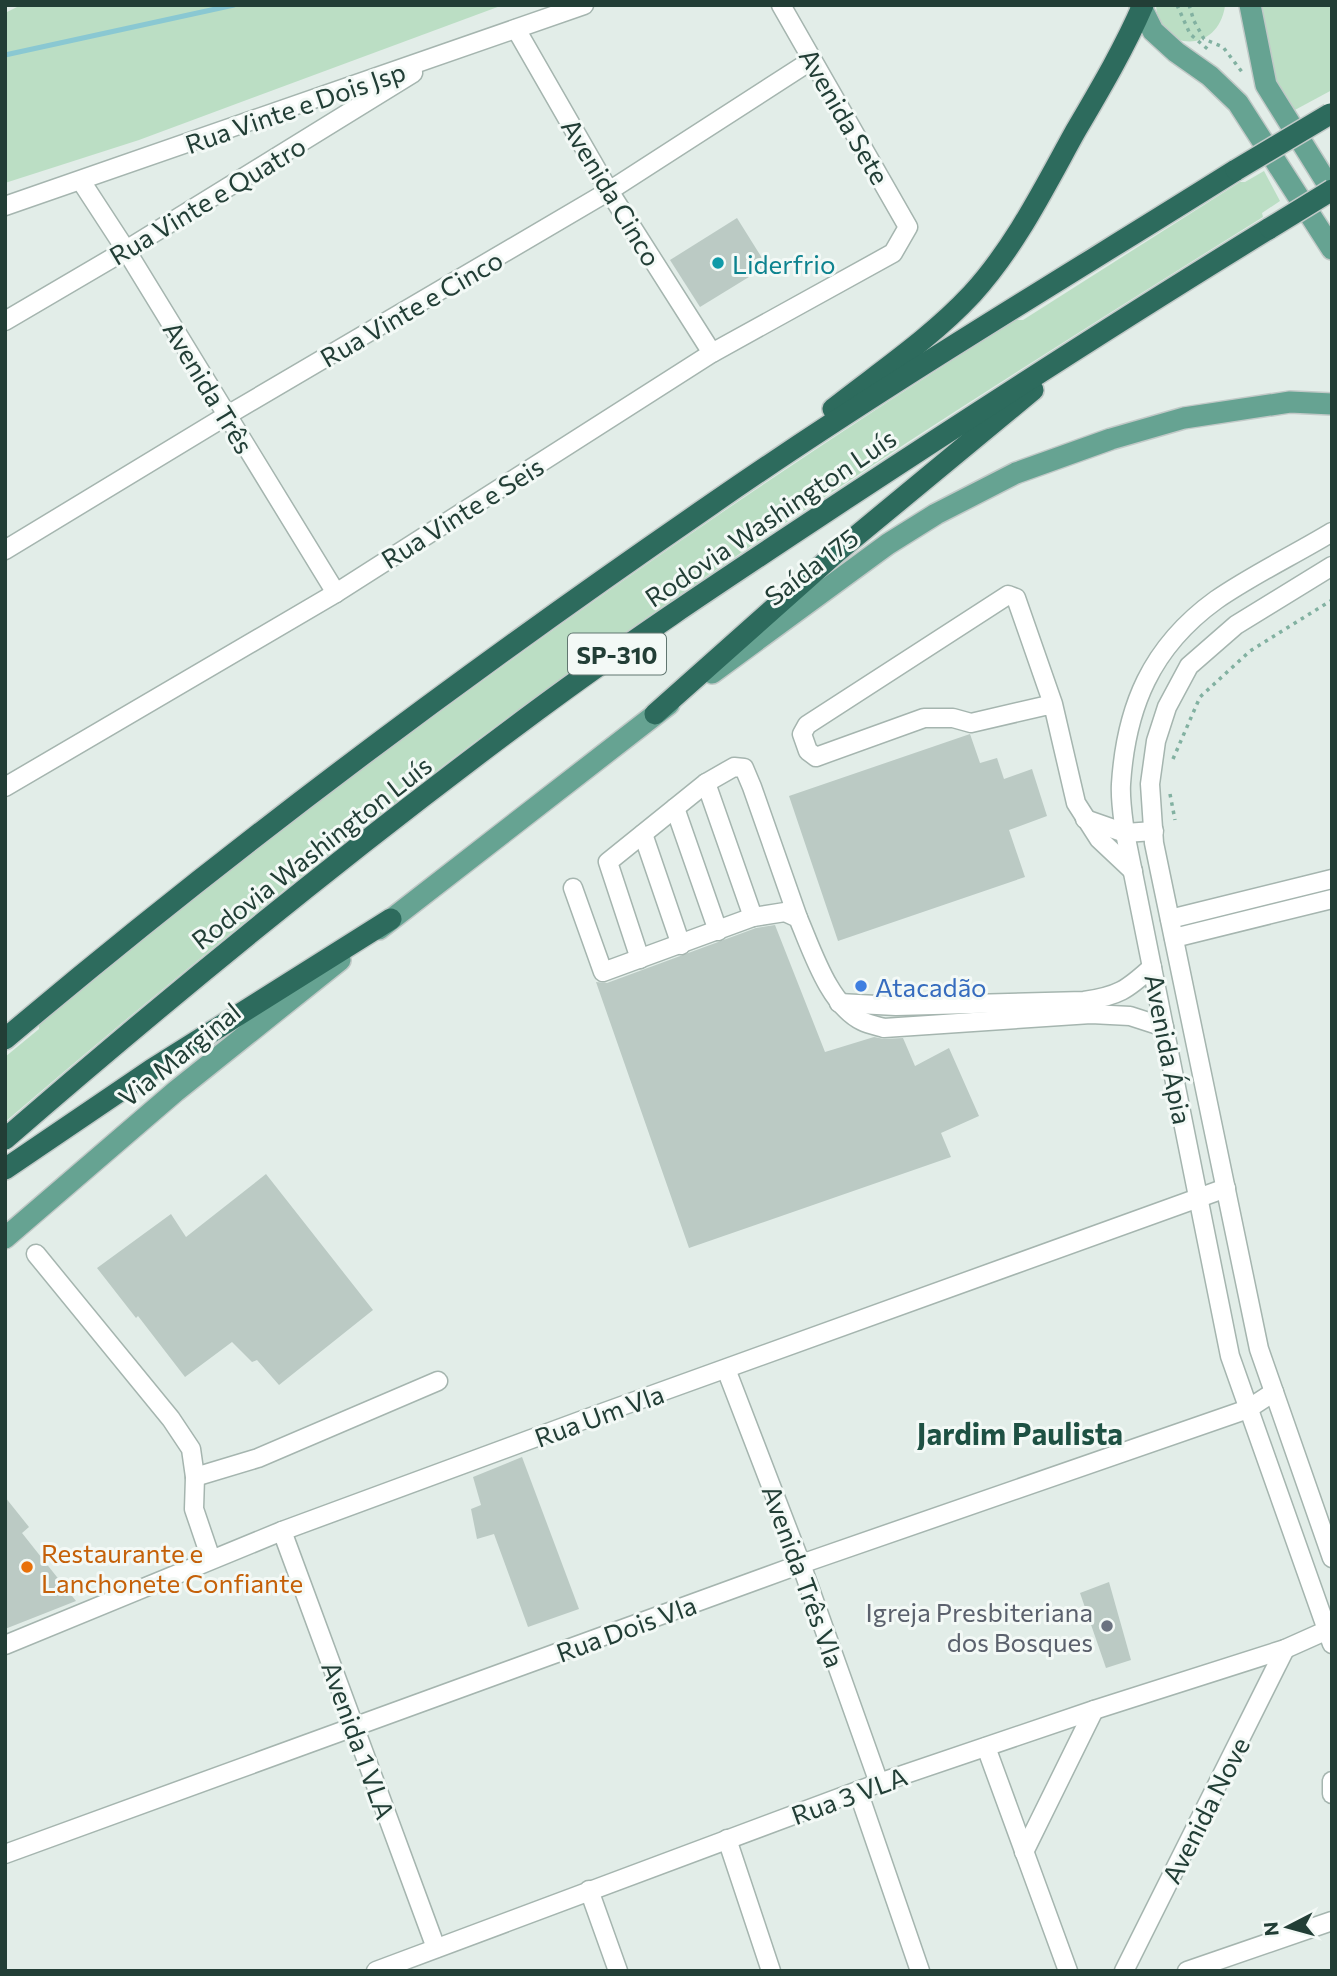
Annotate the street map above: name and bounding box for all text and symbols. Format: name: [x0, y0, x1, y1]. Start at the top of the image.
street label: Avenida Sete: [794, 43, 896, 189]
street label: Rua Vinte e Dois Jsp: [181, 55, 409, 159]
street label: Avenida Cinco: [556, 113, 668, 271]
street label: Rua Vinte e Quatro: [103, 129, 311, 271]
street label: Rua Vinte e Cinco: [314, 243, 508, 373]
place label: Liderfrio: [732, 248, 836, 279]
marker: Liderfrio: [710, 255, 726, 271]
street label: Avenida Três: [157, 315, 261, 459]
street label: Rodovia Washington Luís: [639, 421, 901, 613]
street label: Rua Vinte e Seis: [375, 450, 549, 574]
street label: Saída 175: [758, 521, 864, 611]
road number: SP-310: [568, 634, 666, 674]
street label: Rodovia Washington Luís: [185, 749, 437, 955]
place label: Atacadão: [875, 971, 987, 1002]
street label: Avenida Ápia: [1139, 971, 1199, 1127]
marker: Atacadão: [853, 978, 869, 994]
street label: Via Marginal: [112, 996, 246, 1112]
street label: Rua Um Vla: [530, 1377, 668, 1453]
district label: Jardim Paulista: [917, 1414, 1123, 1451]
street label: Avenida Três Vla: [757, 1481, 851, 1671]
place label: Restaurante e Lanchonete Confiante: [41, 1537, 303, 1598]
marker: Restaurante e Lanchonete Confiante: [19, 1559, 35, 1575]
street label: Rua Dois Vla: [552, 1588, 700, 1668]
place label: Igreja Presbiteriana dos Bosques: [866, 1596, 1093, 1657]
marker: Igreja Presbiteriana dos Bosques: [1099, 1618, 1115, 1634]
street label: Avenida 1 VLA: [316, 1657, 402, 1823]
street label: Avenida Nove: [1155, 1732, 1255, 1888]
street label: Rua 3 VLA: [787, 1760, 911, 1830]
north arrow: [1253, 1892, 1323, 1962]
text: N: [1258, 1921, 1283, 1937]

